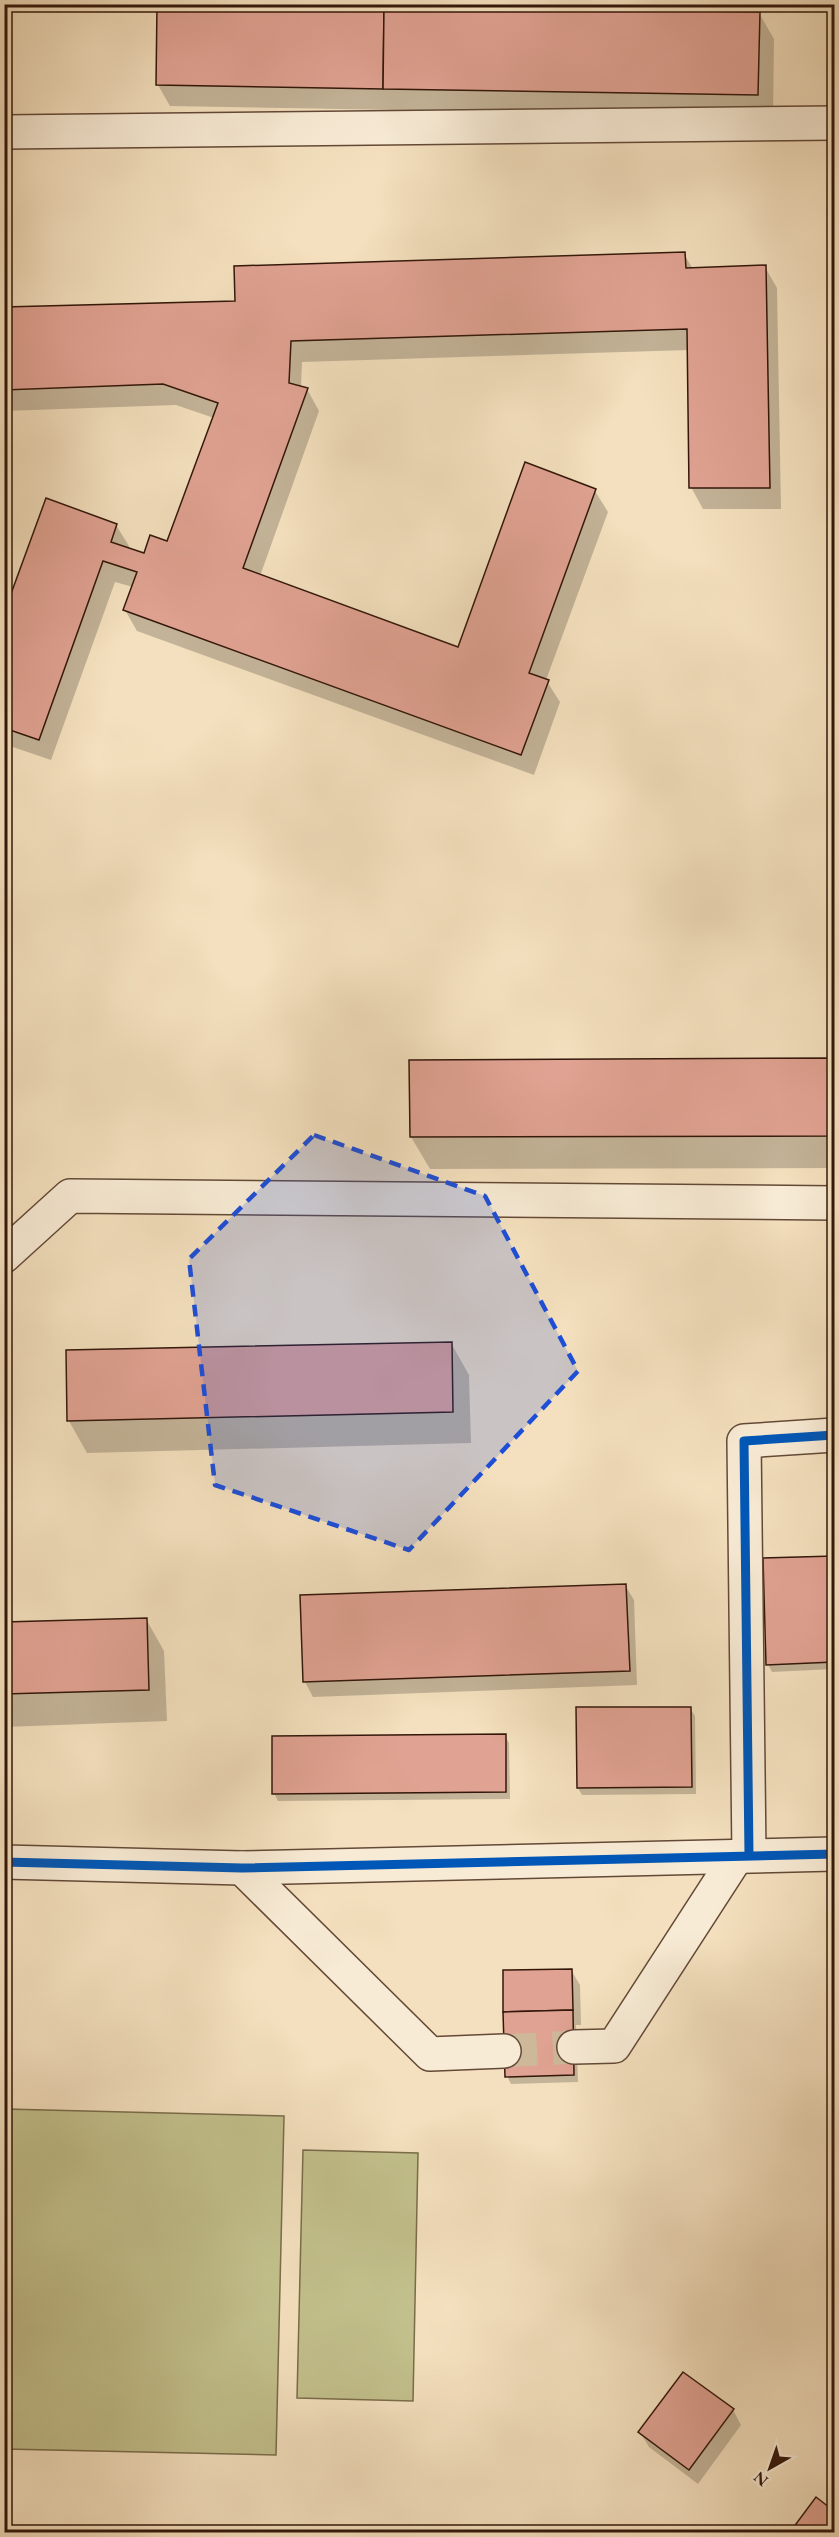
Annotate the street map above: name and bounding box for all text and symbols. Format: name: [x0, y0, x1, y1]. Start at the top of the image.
north arrow: [740, 2438, 800, 2498]
text: N: [749, 2467, 772, 2491]

